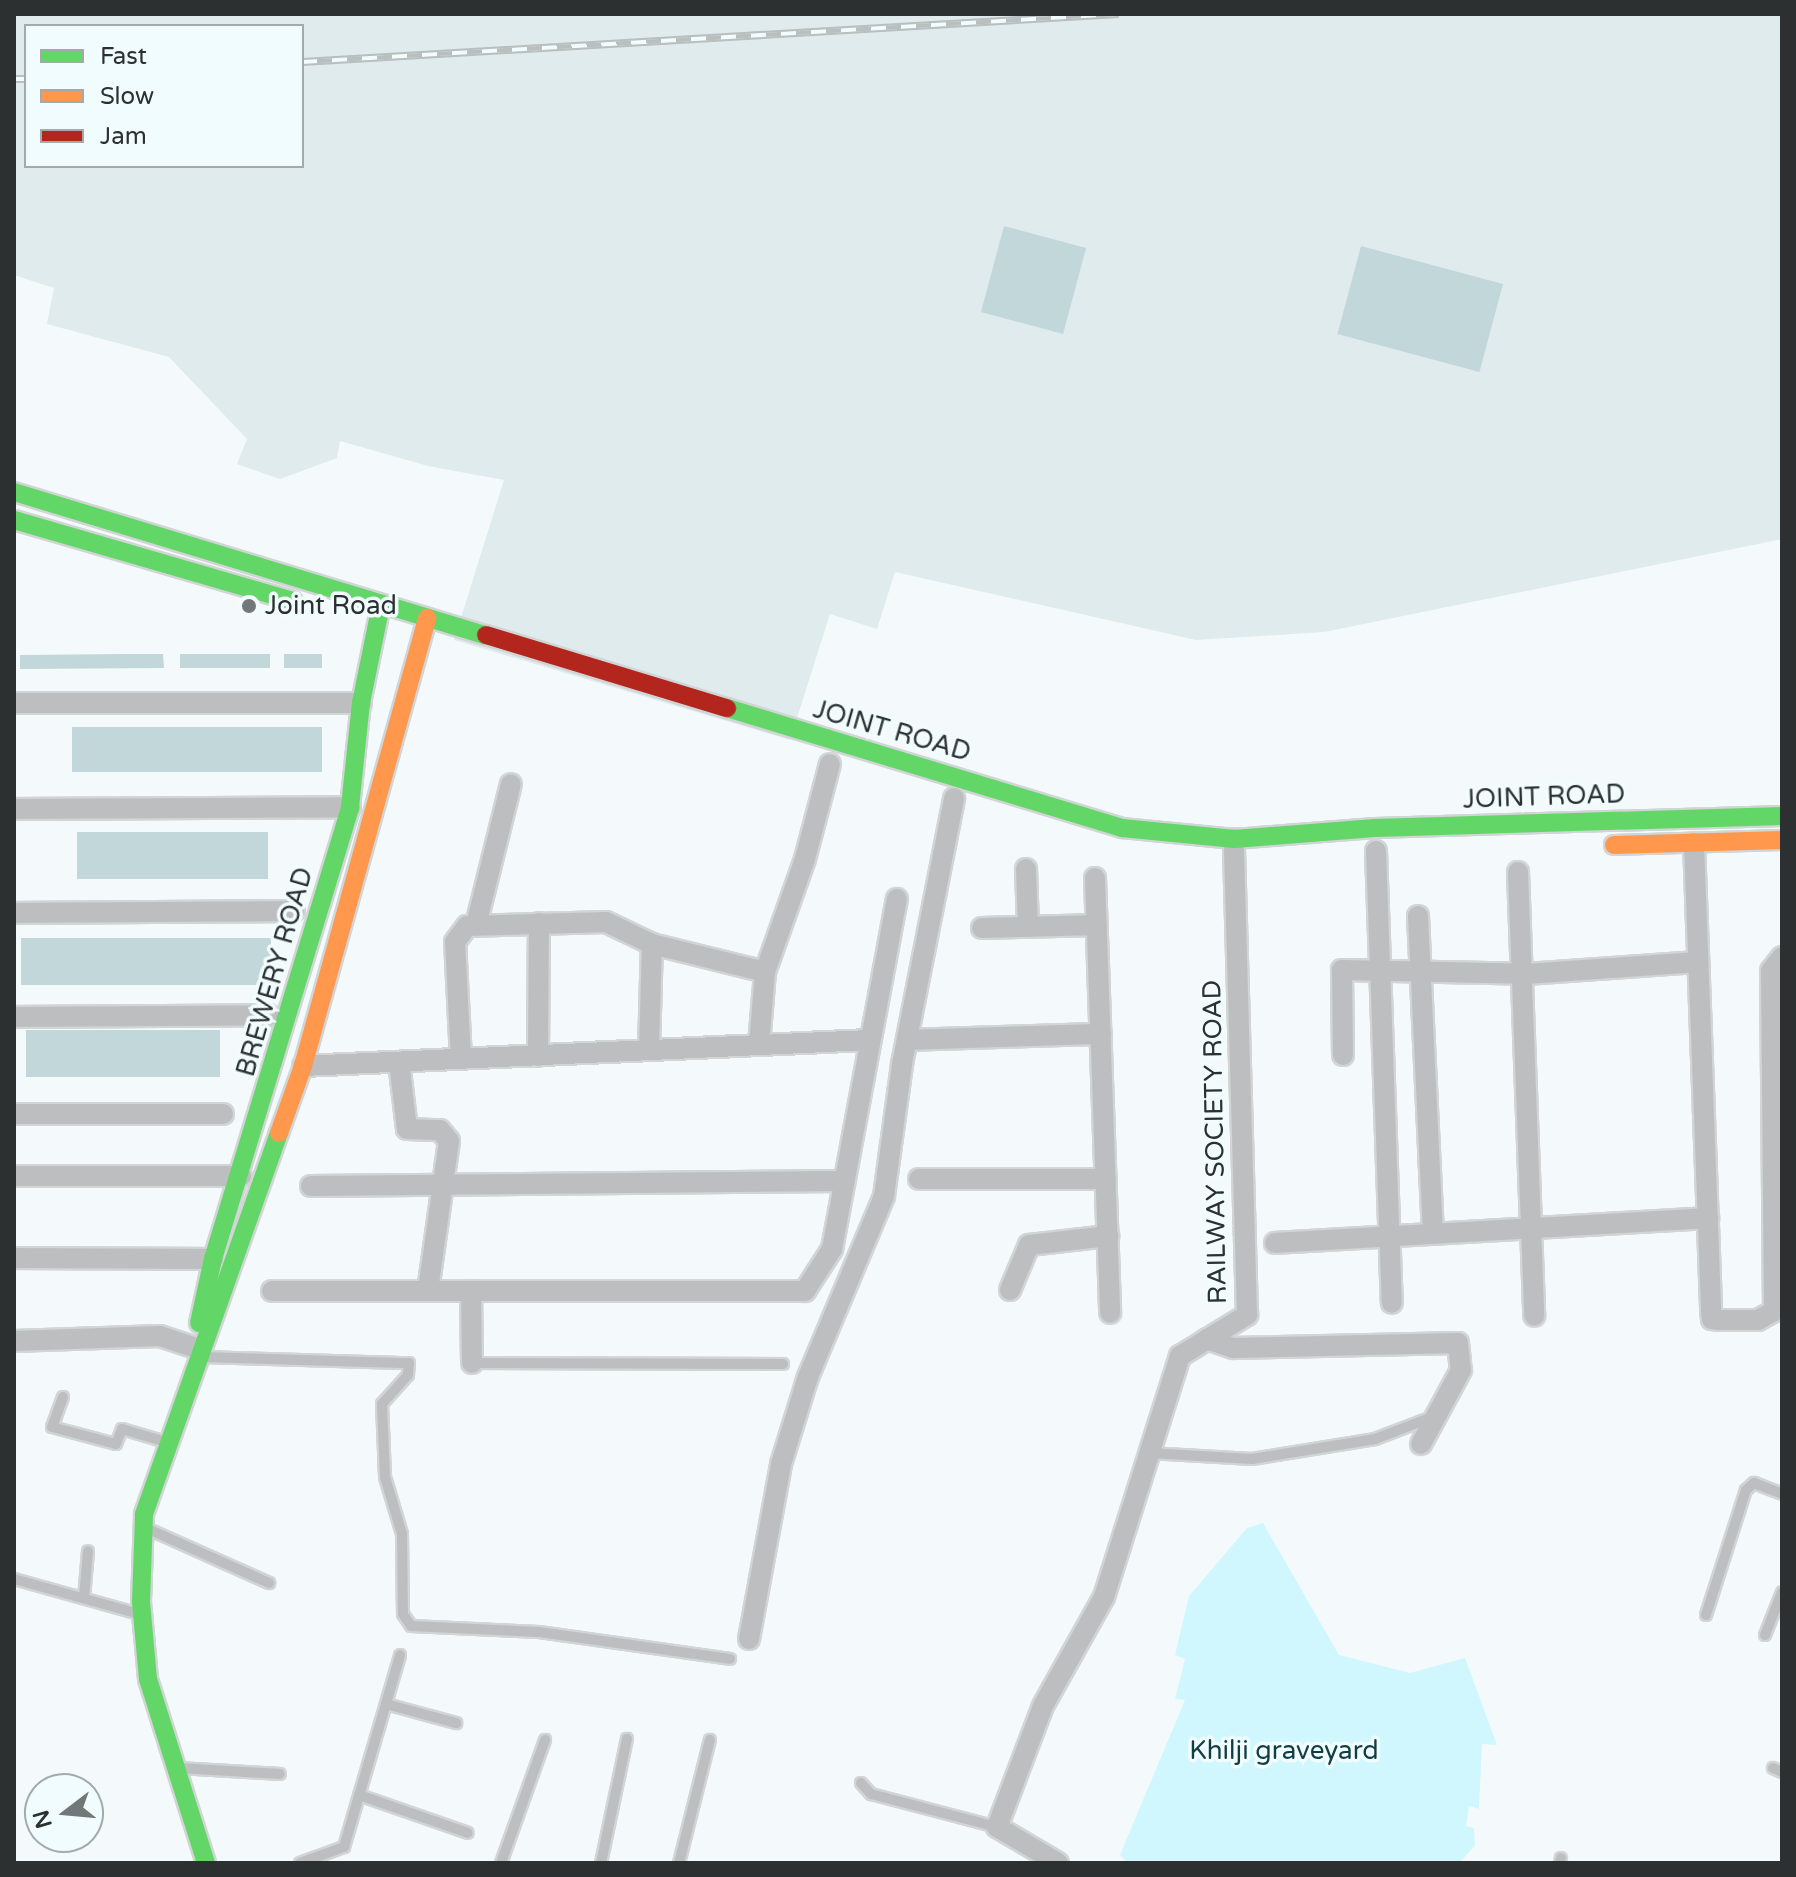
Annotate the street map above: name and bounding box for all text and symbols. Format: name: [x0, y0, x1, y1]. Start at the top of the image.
legend: [24, 24, 304, 168]
text: Fast: [100, 42, 147, 71]
text: Slow: [100, 82, 154, 111]
text: Jam: [100, 122, 147, 151]
place label: Joint Road: [265, 590, 397, 622]
marker: Joint Road: [240, 597, 258, 615]
street label: JOINT ROAD: [810, 694, 974, 768]
street label: JOINT ROAD: [1462, 779, 1626, 815]
street label: BREWERY ROAD: [230, 864, 320, 1080]
street label: RAILWAY SOCIETY ROAD: [1197, 980, 1233, 1304]
park label: Khilji graveyard: [1189, 1735, 1379, 1767]
north arrow: [24, 1773, 104, 1853]
text: N: [28, 1807, 58, 1831]

